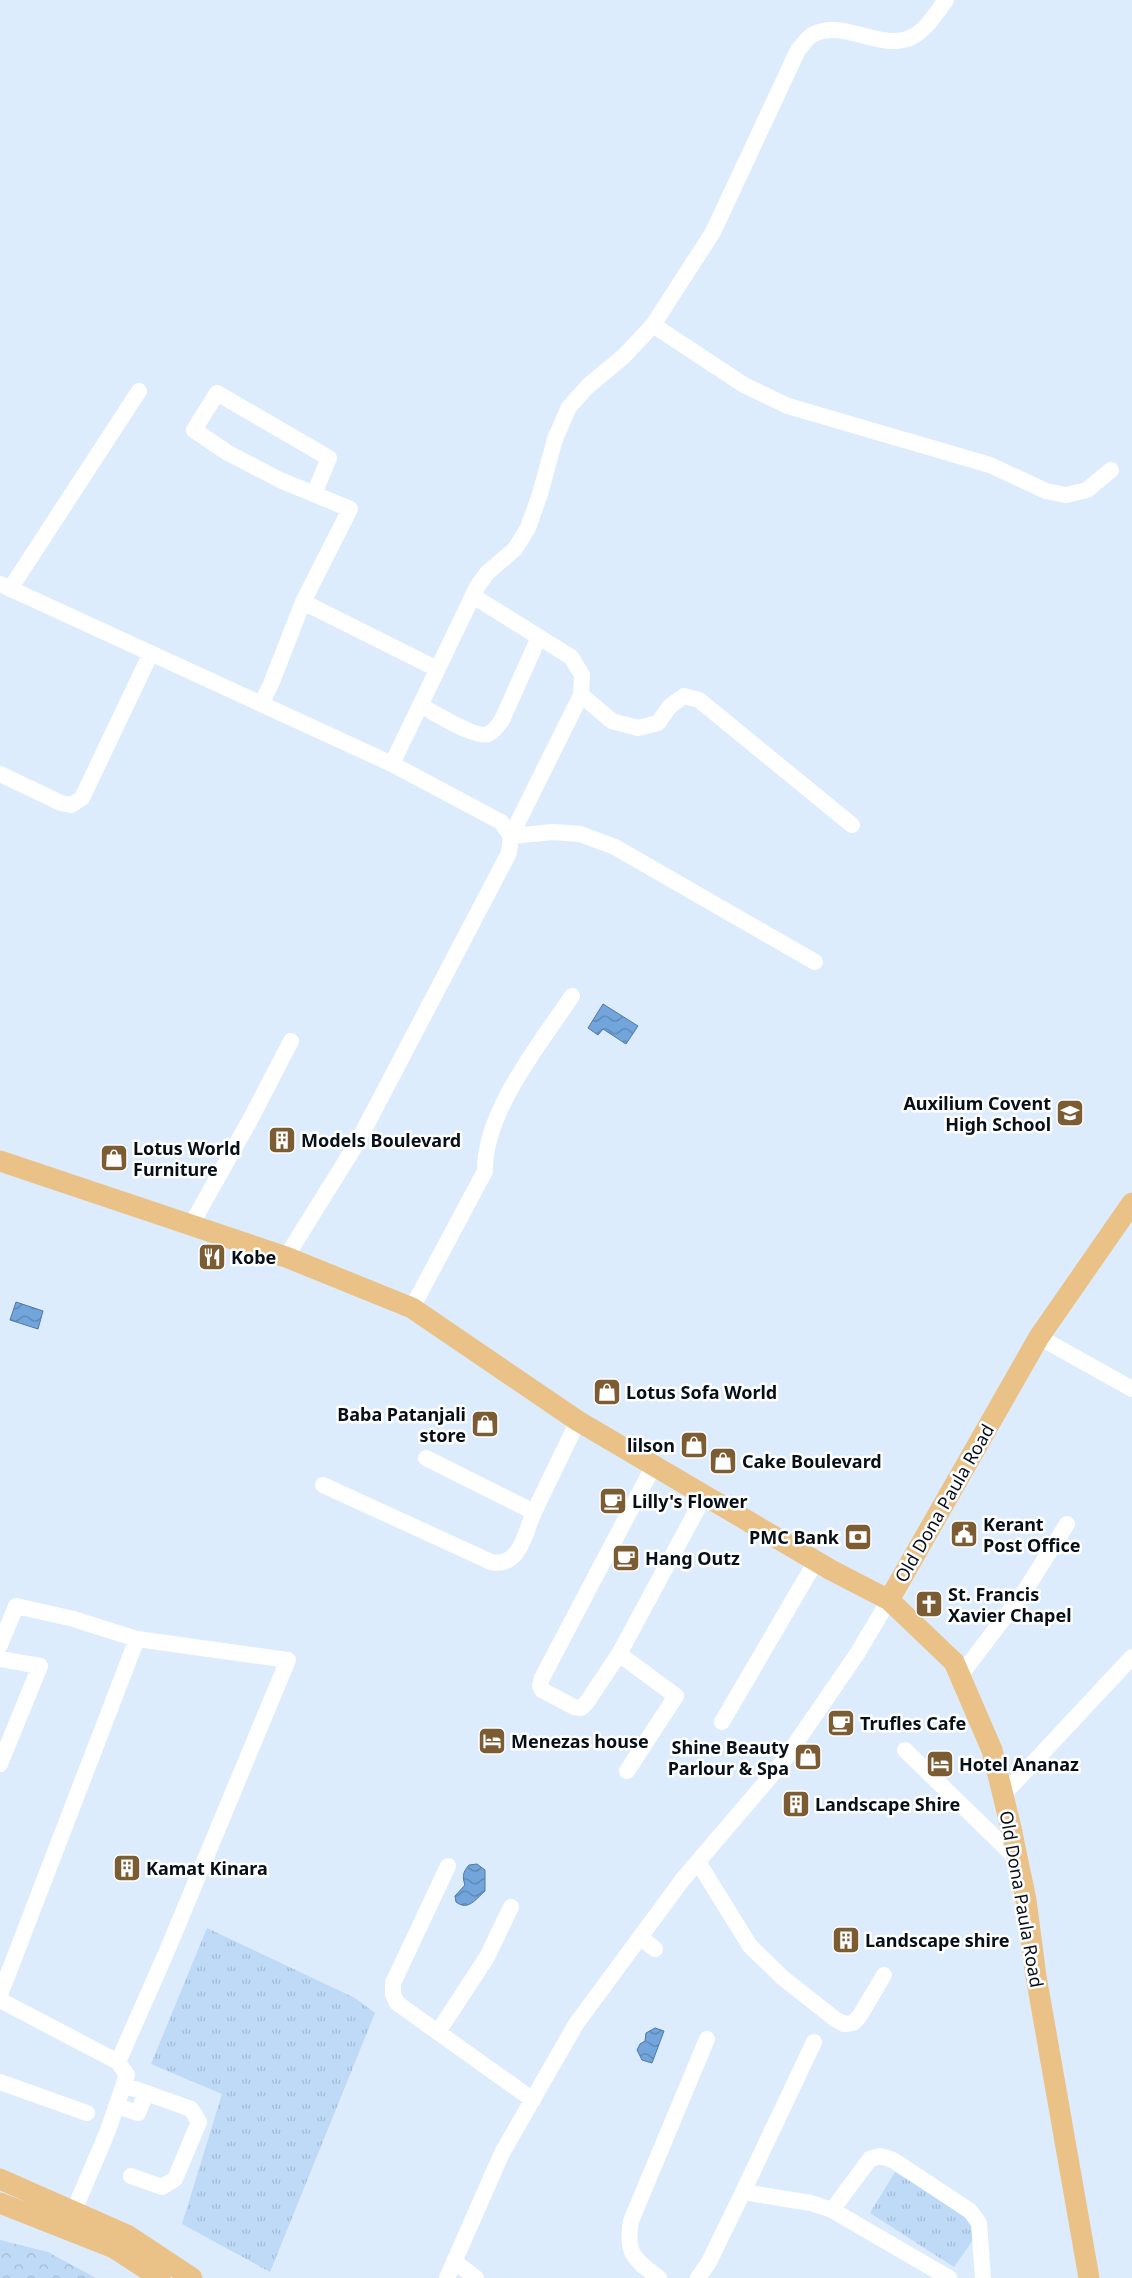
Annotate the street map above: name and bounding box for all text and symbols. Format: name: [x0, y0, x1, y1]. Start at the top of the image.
place label: Auxilium Covent High School: [903, 1091, 1051, 1136]
school or university icon: Auxilium Covent High School: [1055, 1098, 1085, 1128]
building icon: Models Boulevard: [267, 1125, 297, 1155]
place label: Models Boulevard: [301, 1128, 461, 1152]
place label: Lotus World Furniture: [133, 1136, 241, 1181]
shop icon: Lotus World Furniture: [99, 1143, 129, 1173]
restaurant icon: Kobe: [197, 1242, 227, 1272]
place label: Kobe: [231, 1245, 276, 1269]
shop icon: Lotus Sofa World: [592, 1377, 622, 1407]
place label: Lotus Sofa World: [626, 1380, 777, 1404]
place label: Baba Patanjali store: [337, 1402, 466, 1447]
shop icon: Baba Patanjali store: [470, 1409, 500, 1439]
street label: Old Dona Paula Road: [889, 1419, 999, 1587]
shop icon: lilson: [679, 1430, 709, 1460]
place label: lilson: [627, 1433, 675, 1457]
shop icon: Cake Boulevard: [708, 1446, 738, 1476]
place label: Cake Boulevard: [742, 1449, 882, 1473]
cafe icon: Lilly's Flower: [598, 1486, 628, 1516]
place label: Lilly's Flower: [632, 1489, 747, 1513]
place label: Kerant Post Office: [983, 1512, 1081, 1557]
public building icon: Kerant Post Office: [949, 1519, 979, 1549]
bank icon: PMC Bank: [843, 1522, 873, 1552]
place label: PMC Bank: [749, 1525, 840, 1549]
cafe icon: Hang Outz: [611, 1543, 641, 1573]
place label: Hang Outz: [645, 1546, 740, 1570]
place label: St. Francis Xavier Chapel: [948, 1582, 1072, 1627]
church icon: St. Francis Xavier Chapel: [914, 1589, 944, 1619]
cafe icon: Trufles Cafe: [826, 1708, 856, 1738]
place label: Trufles Cafe: [860, 1711, 966, 1735]
hotel icon: Menezas house: [477, 1726, 507, 1756]
place label: Menezas house: [511, 1729, 649, 1753]
place label: Shine Beauty Parlour & Spa: [668, 1735, 790, 1780]
shop icon: Shine Beauty Parlour & Spa: [793, 1742, 823, 1772]
hotel icon: Hotel Ananaz: [925, 1749, 955, 1779]
place label: Hotel Ananaz: [959, 1752, 1079, 1776]
building icon: Landscape Shire: [781, 1789, 811, 1819]
place label: Landscape Shire: [815, 1792, 960, 1816]
street label: Old Dona Paula Road: [995, 1809, 1049, 1989]
building icon: Kamat Kinara: [112, 1853, 142, 1883]
place label: Kamat Kinara: [146, 1856, 268, 1880]
building icon: Landscape shire: [831, 1925, 861, 1955]
place label: Landscape shire: [865, 1928, 1009, 1952]

